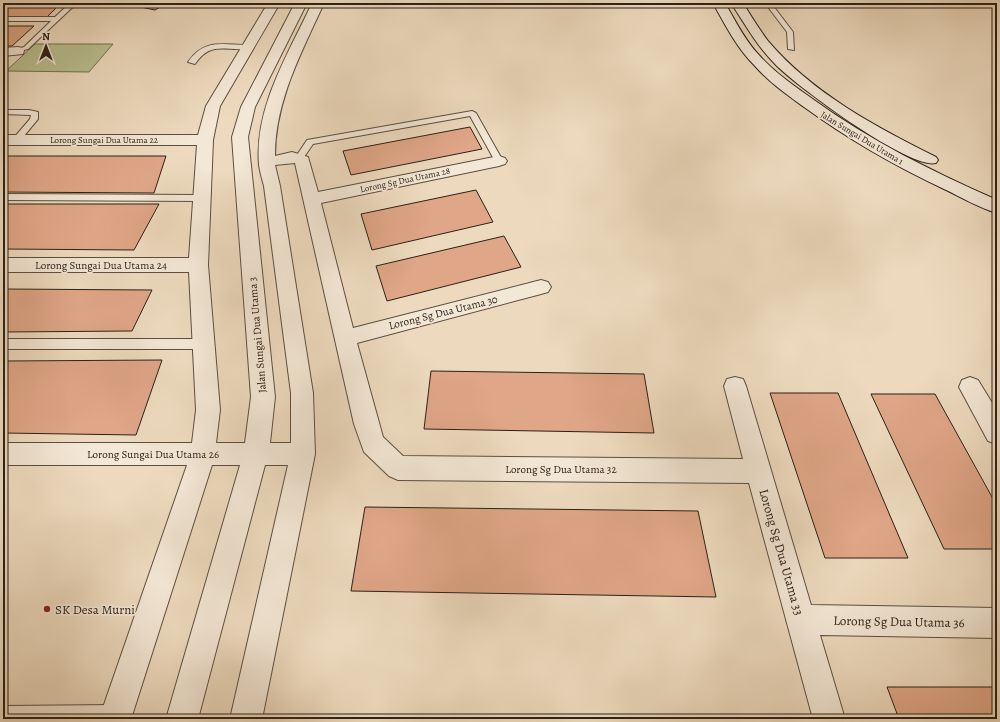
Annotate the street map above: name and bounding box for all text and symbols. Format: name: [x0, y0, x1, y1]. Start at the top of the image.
north arrow: [26, 26, 66, 66]
text: N: [42, 29, 50, 44]
street label: Jalan Sungai Dua Utama 1: [818, 109, 906, 167]
street label: Lorong Sungai Dua Utama 22: [50, 134, 159, 146]
street label: Lorong Sg Dua Utama 28: [359, 165, 451, 195]
street label: Lorong Sungai Dua Utama 24: [35, 258, 167, 273]
street label: Jalan Sungai Dua Utama 3: [245, 276, 270, 394]
street label: Lorong Sg Dua Utama 30: [387, 292, 499, 333]
street label: Lorong Sungai Dua Utama 26: [87, 447, 219, 462]
street label: Lorong Sg Dua Utama 32: [505, 462, 617, 477]
street label: Lorong Sg Dua Utama 33: [755, 487, 808, 617]
place label: SK Desa Murni: [55, 601, 135, 618]
marker: SK Desa Murni: [42, 604, 52, 614]
street label: Lorong Sg Dua Utama 36: [833, 612, 965, 631]

